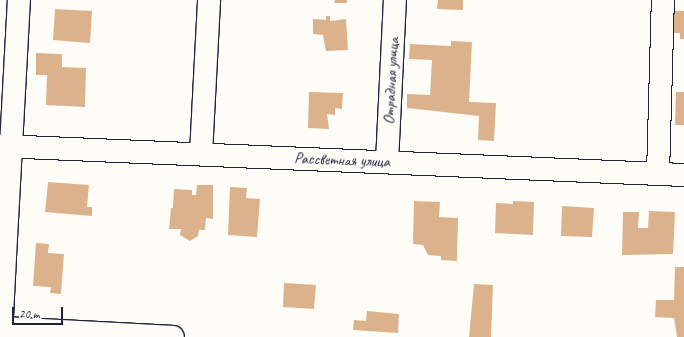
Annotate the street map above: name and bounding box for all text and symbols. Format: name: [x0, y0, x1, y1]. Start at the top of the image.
street label: Отрадная улица: [379, 37, 403, 125]
street label: Рассветная улица: [293, 149, 391, 171]
scale bar: [14, 299, 65, 325]
text: 20 m: [19, 306, 39, 322]

